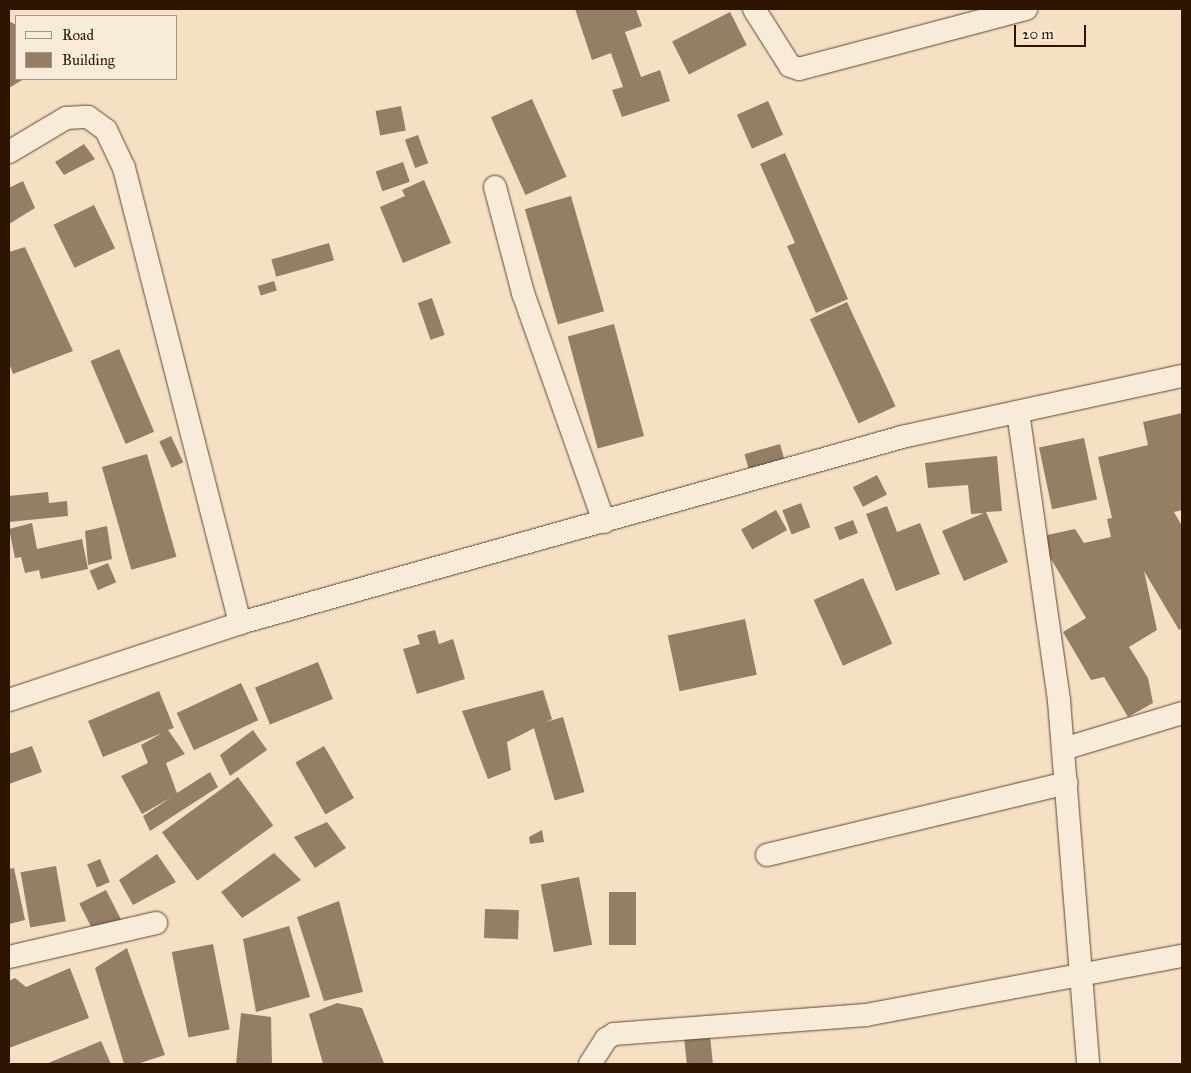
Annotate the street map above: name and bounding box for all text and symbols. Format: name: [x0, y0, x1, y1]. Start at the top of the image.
legend: [15, 15, 178, 80]
scale bar: [1016, 15, 1088, 47]
text: 20 m: [1022, 25, 1054, 43]
text: Road: [62, 26, 94, 44]
text: Building: [62, 51, 115, 69]

